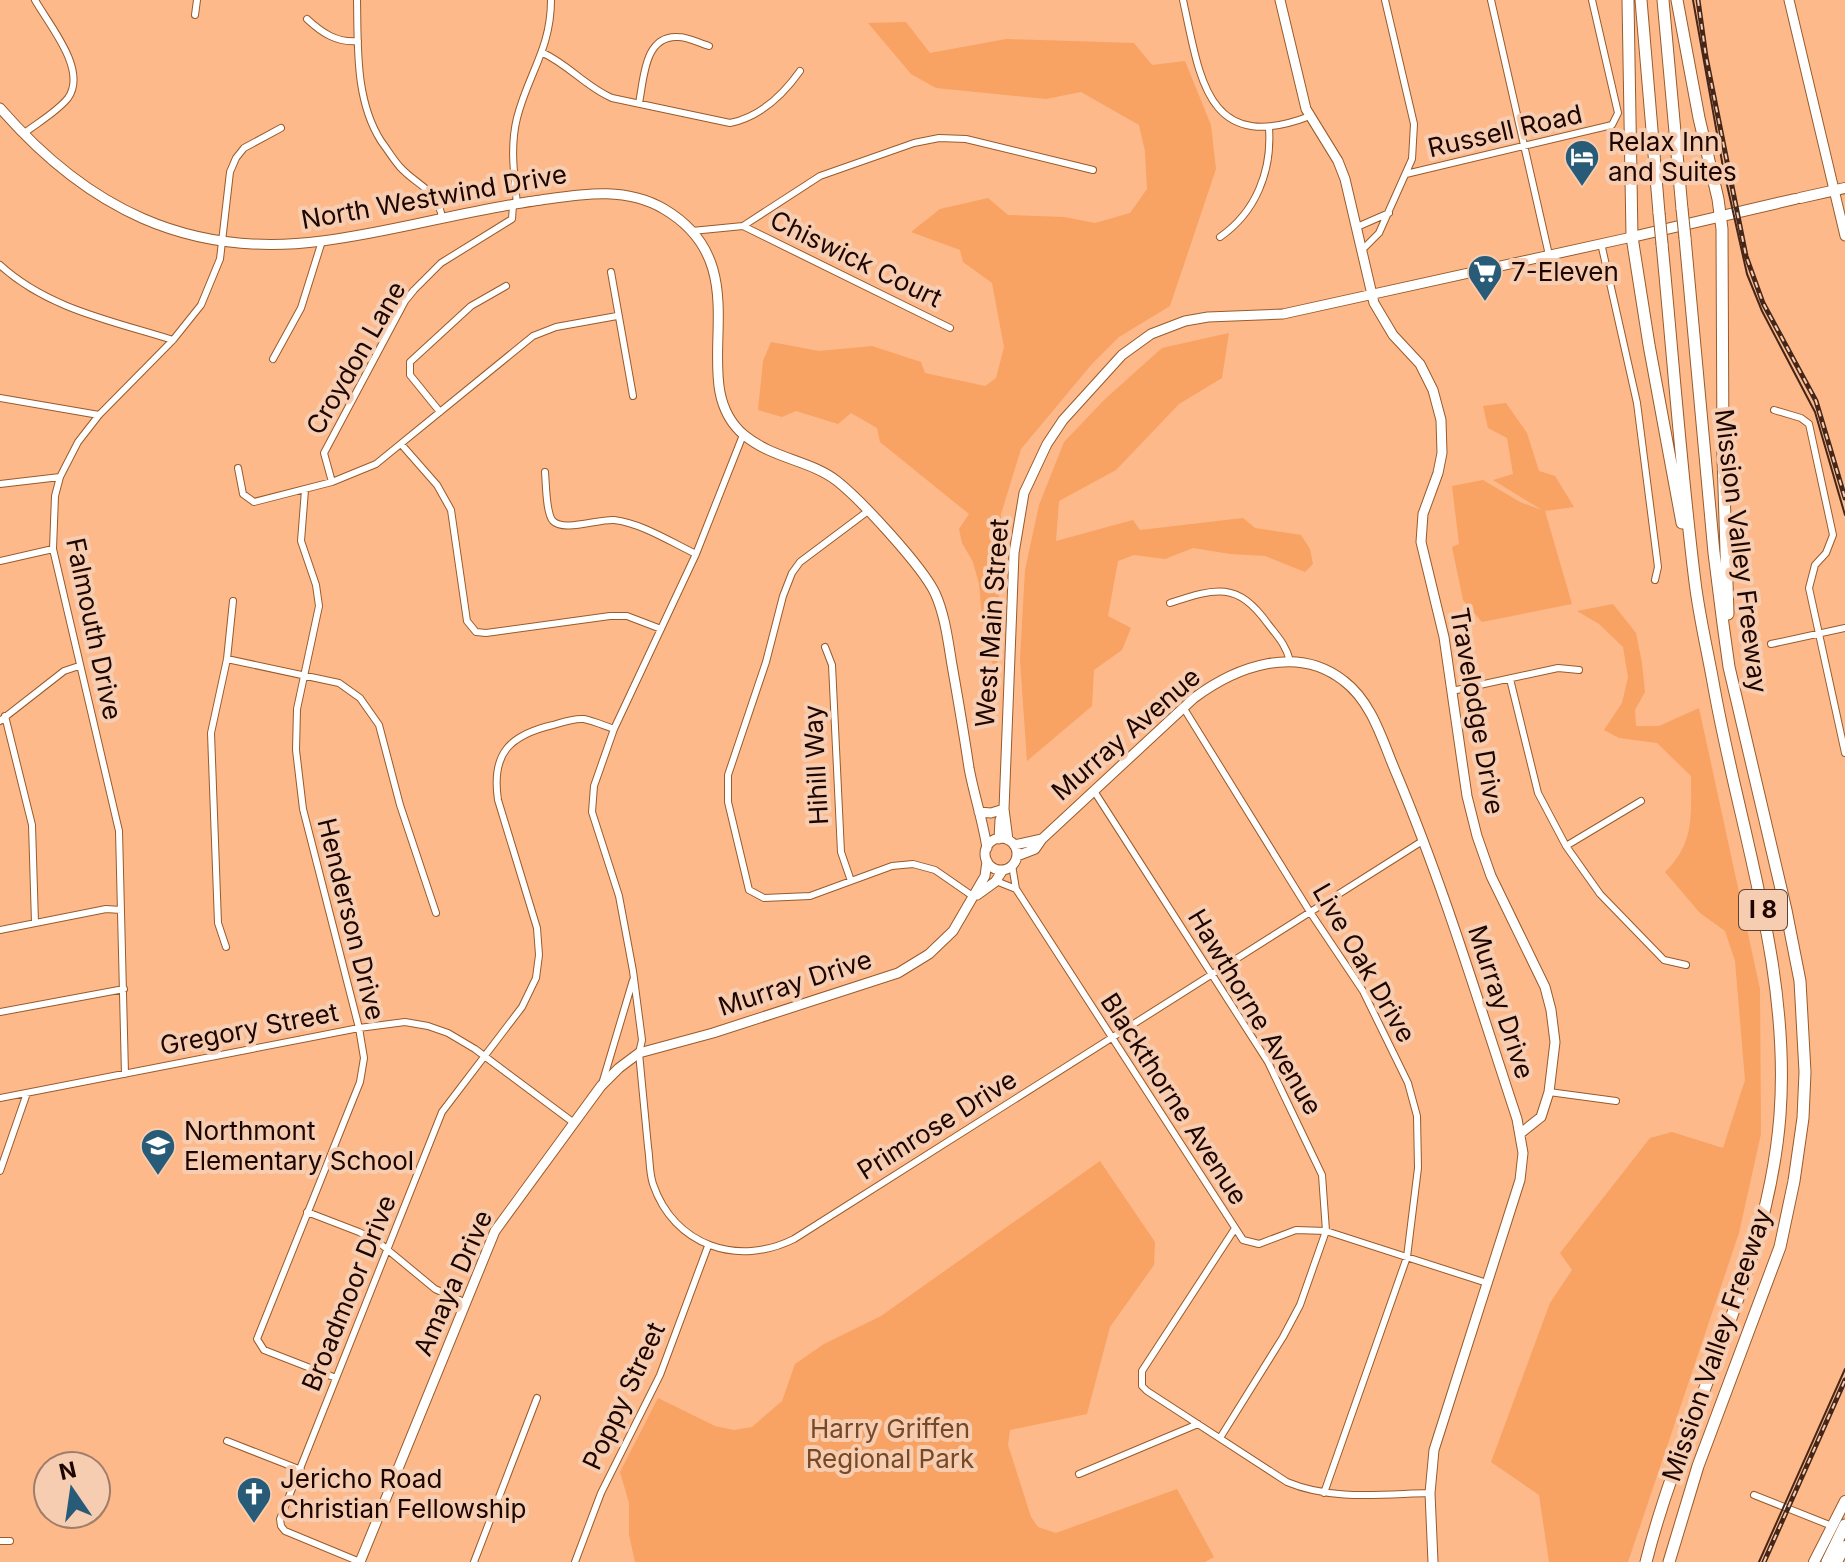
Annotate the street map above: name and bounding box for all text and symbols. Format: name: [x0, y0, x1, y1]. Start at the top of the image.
street label: Russell Road: [1425, 98, 1585, 163]
place label: Relax Inn and Suites: [1608, 126, 1737, 187]
hotel icon: Relax Inn and Suites: [1563, 138, 1601, 188]
street label: North Westwind Drive: [299, 158, 569, 235]
street label: Chiswick Court: [765, 204, 947, 313]
supermarket icon: 7-Eleven: [1466, 253, 1504, 303]
place label: 7-Eleven: [1511, 256, 1619, 287]
street label: Croydon Lane: [299, 276, 412, 440]
street label: Mission Valley Freeway: [1709, 407, 1774, 695]
street label: West Main Street: [969, 517, 1014, 729]
street label: Falmouth Drive: [60, 535, 129, 723]
street label: Travelodge Drive: [1444, 605, 1511, 817]
street label: Murray Avenue: [1045, 661, 1206, 806]
street label: Hihill Way: [797, 704, 834, 826]
street label: Henderson Drive: [311, 815, 392, 1023]
street label: Live Oak Drive: [1306, 878, 1422, 1048]
road number: I 8: [1739, 890, 1787, 930]
street label: Hawthorne Avenue: [1182, 903, 1329, 1120]
street label: Murray Drive: [1462, 921, 1541, 1082]
street label: Murray Drive: [714, 943, 875, 1022]
street label: Blackthorne Avenue: [1094, 987, 1254, 1210]
street label: Gregory Street: [157, 996, 341, 1061]
street label: Primrose Drive: [852, 1063, 1022, 1186]
place label: Northmont Elementary School: [184, 1115, 414, 1176]
school or university icon: Northmont Elementary School: [139, 1127, 177, 1177]
street label: Broadmoor Drive: [295, 1190, 402, 1395]
street label: Amaya Drive: [407, 1205, 498, 1360]
street label: Mission Valley Freeway: [1655, 1205, 1778, 1485]
street label: Poppy Street: [576, 1317, 671, 1474]
park label: Harry Griffen Regional Park: [806, 1413, 974, 1474]
north arrow: [32, 1450, 112, 1530]
text: N: [56, 1456, 79, 1485]
place label: Jericho Road Christian Fellowship: [280, 1463, 526, 1524]
church icon: Jericho Road Christian Fellowship: [235, 1475, 273, 1525]

